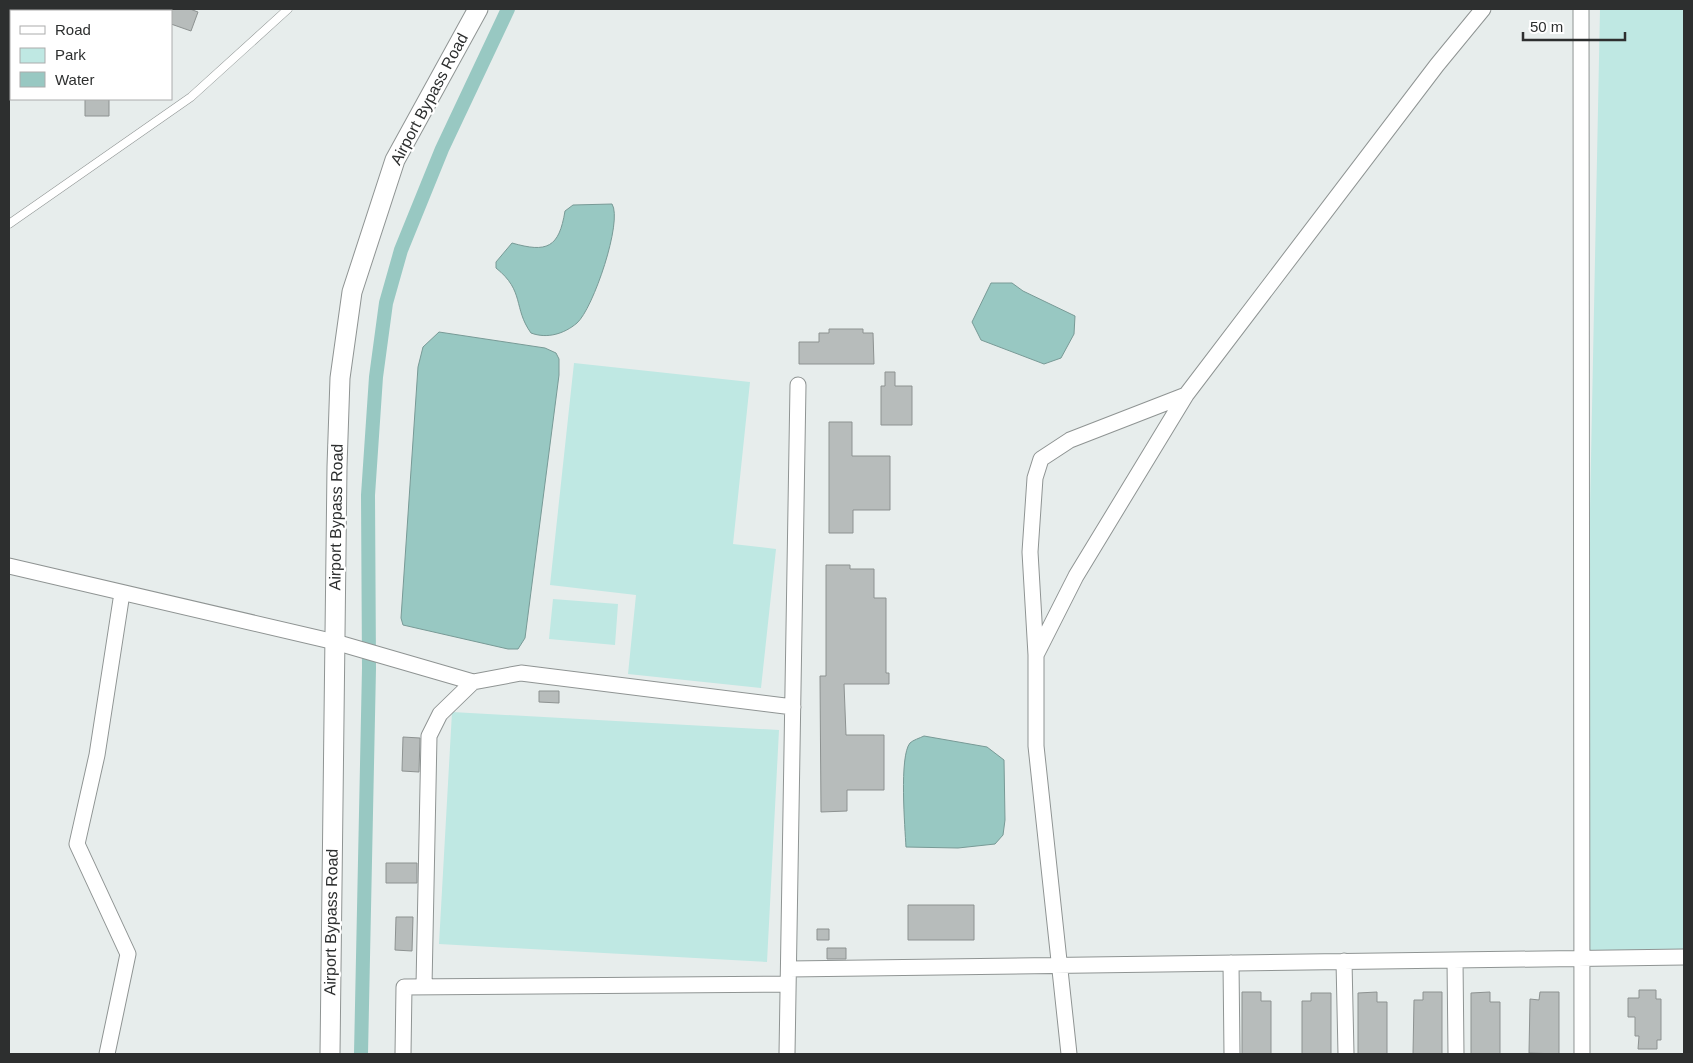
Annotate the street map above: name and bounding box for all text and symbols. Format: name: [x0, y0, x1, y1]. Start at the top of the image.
legend: [10, 10, 172, 100]
scale bar: [1523, 10, 1626, 42]
text: 50 m: [1530, 18, 1563, 35]
text: Road: [55, 21, 91, 38]
street label: Airport Bypass Road: [387, 30, 471, 168]
text: Park: [55, 46, 86, 63]
text: Water: [55, 71, 94, 88]
street label: Airport Bypass Road: [326, 443, 346, 591]
street label: Airport Bypass Road: [321, 848, 341, 996]

